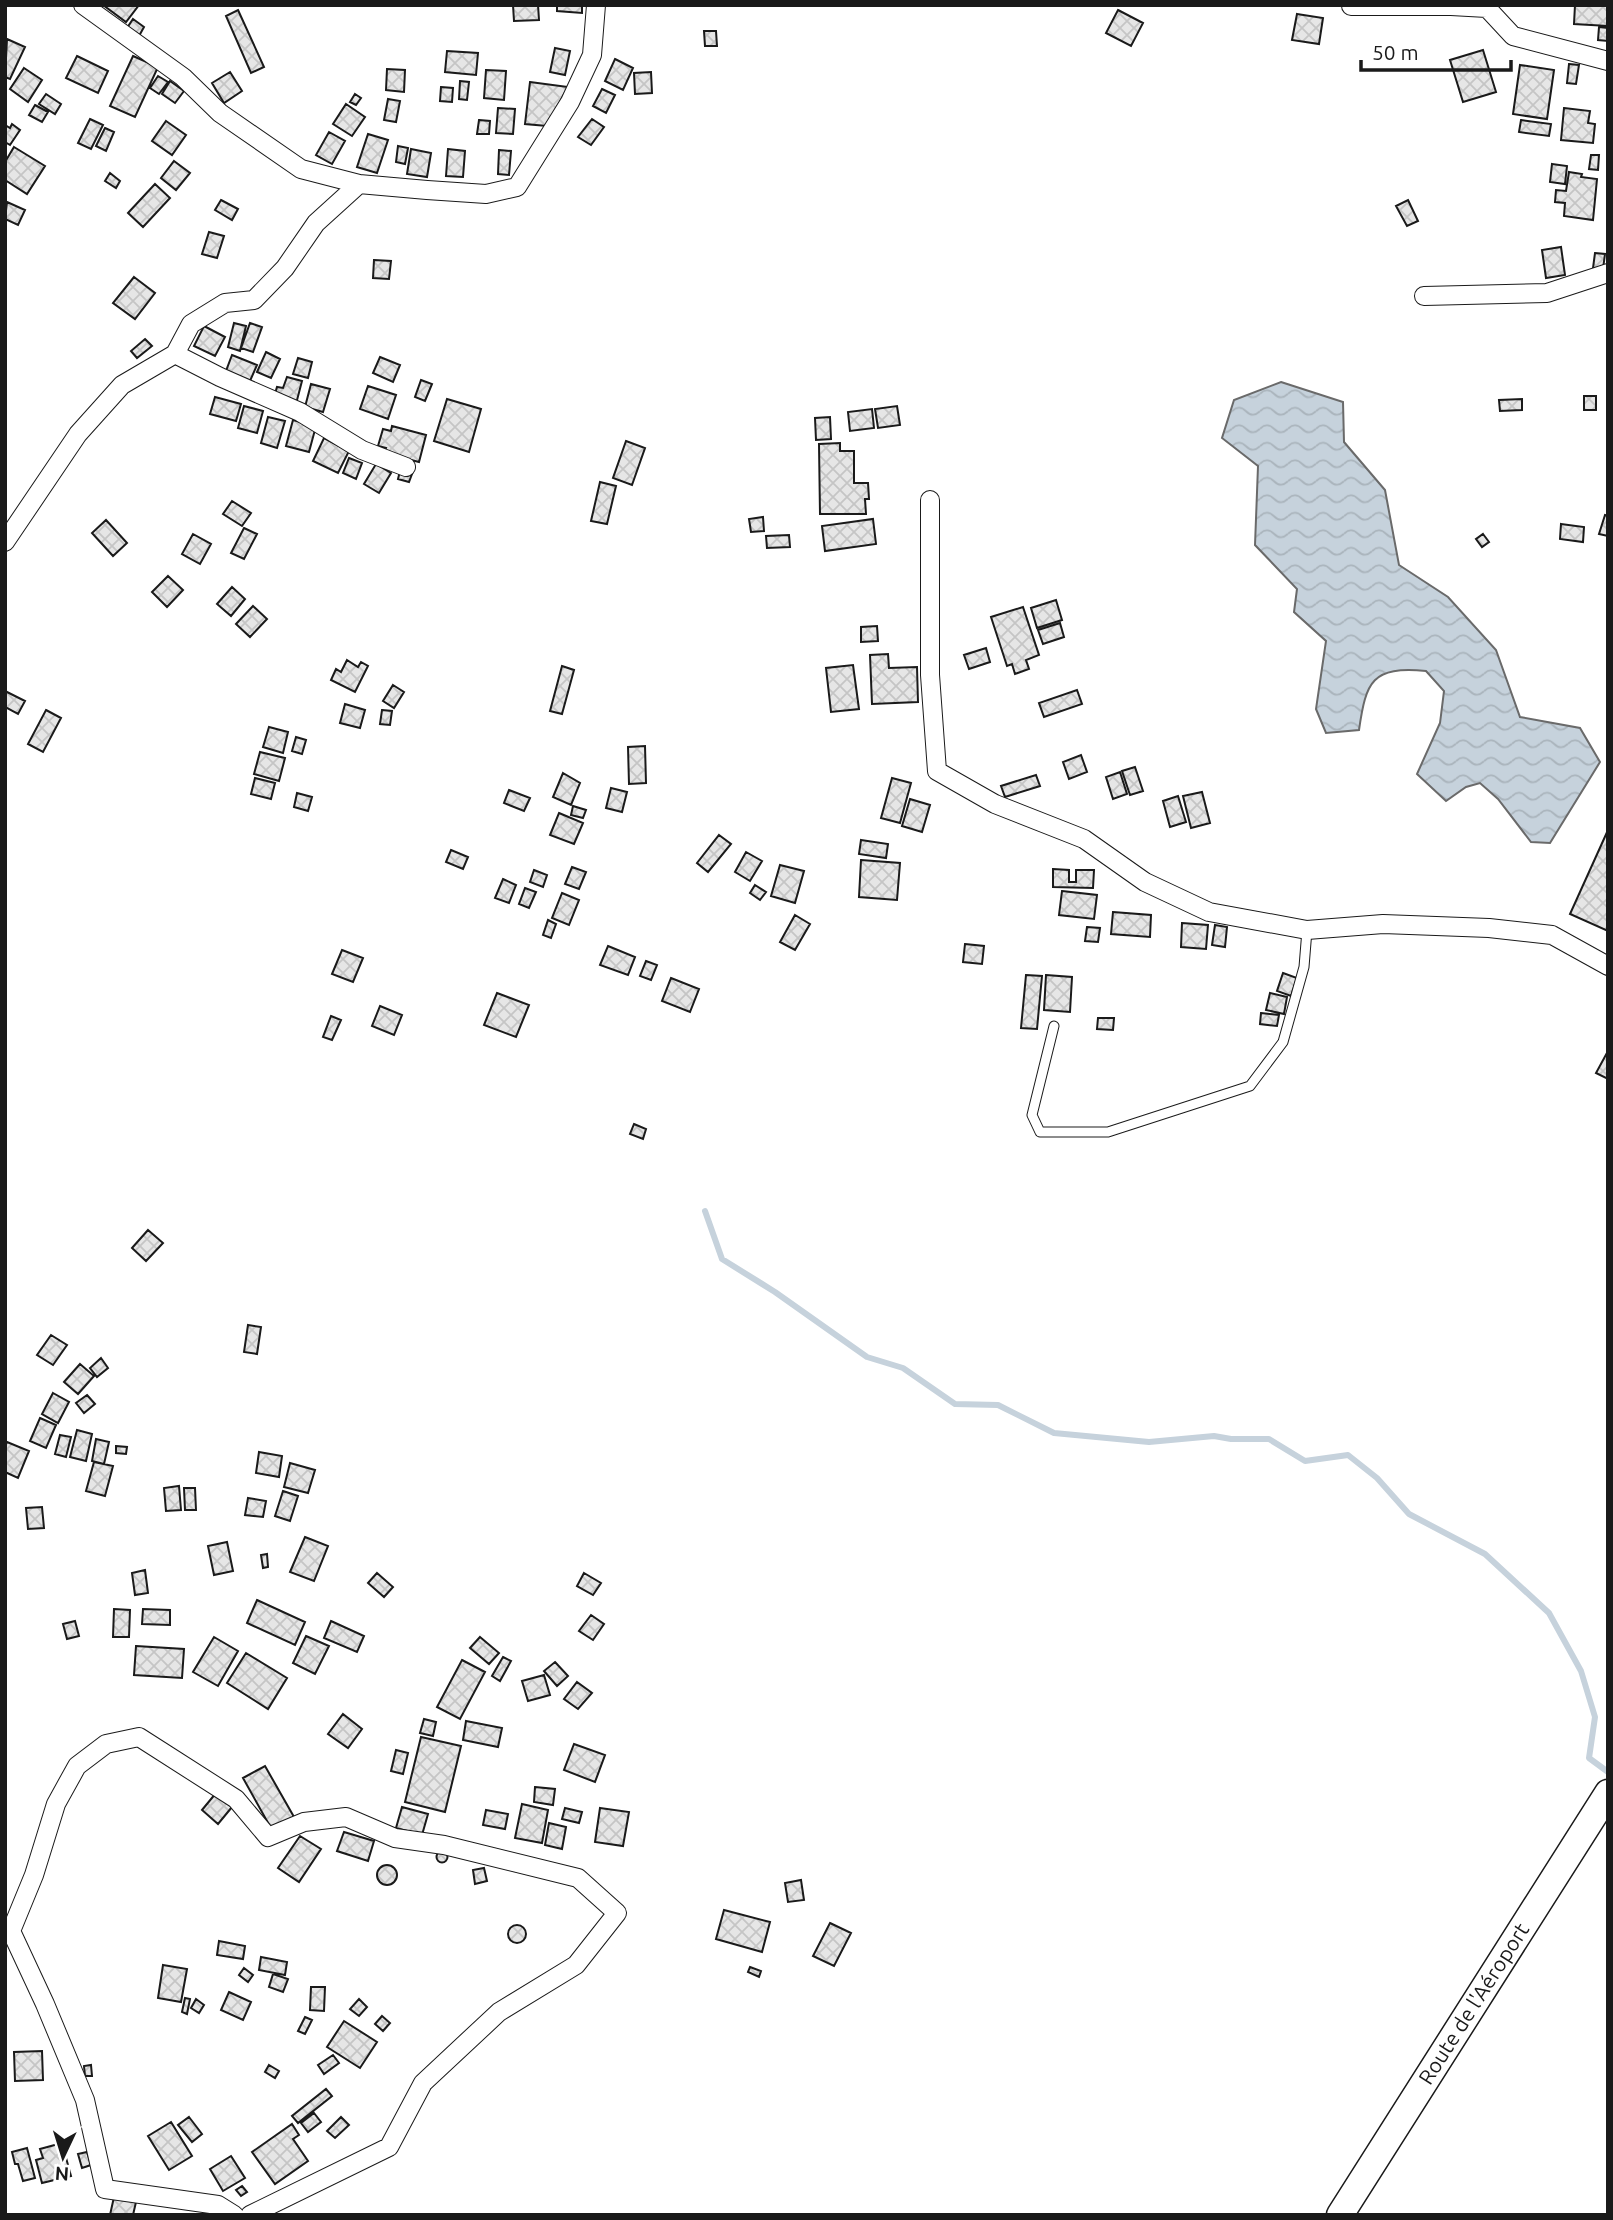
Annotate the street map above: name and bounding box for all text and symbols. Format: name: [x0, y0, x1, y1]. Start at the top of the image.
scale bar: [1361, 28, 1512, 72]
text: 50 m: [1372, 40, 1419, 64]
street label: Route de l'Aéroport: [1413, 1918, 1533, 2088]
north arrow: [28, 2122, 98, 2192]
text: N: [54, 2162, 70, 2185]

